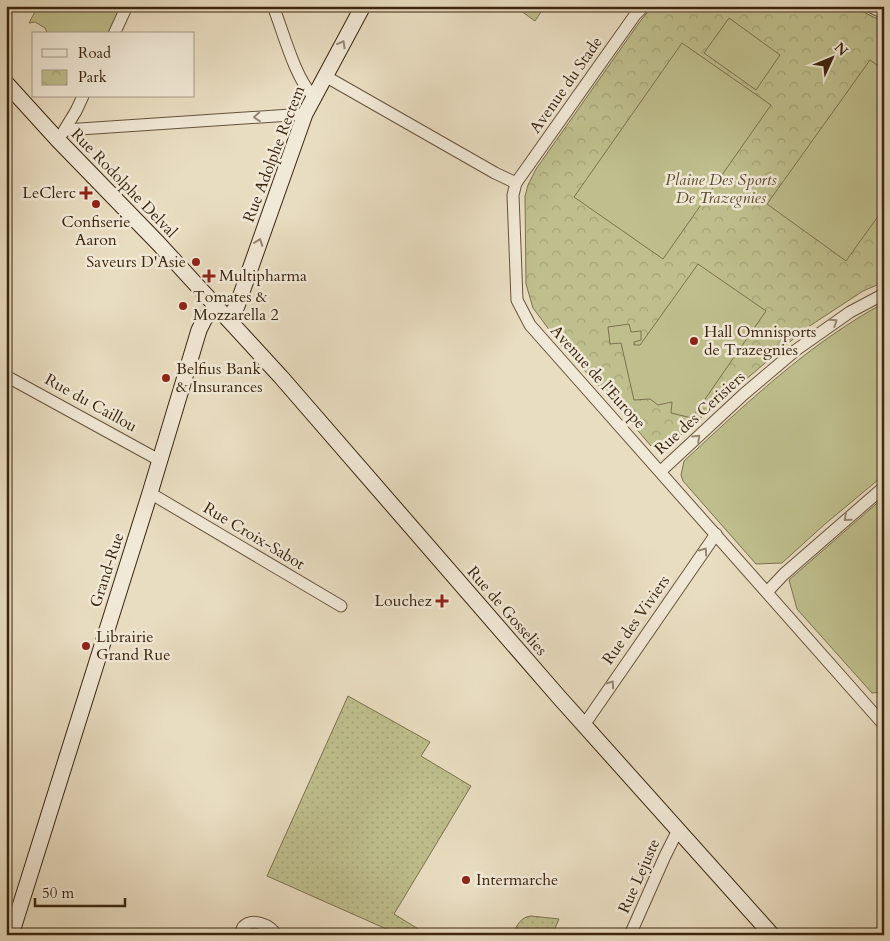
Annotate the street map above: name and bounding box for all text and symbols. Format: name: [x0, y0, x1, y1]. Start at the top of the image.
legend: [32, 32, 195, 98]
street label: Avenue du Stade: [524, 32, 608, 138]
north arrow: [808, 32, 858, 82]
text: N: [830, 38, 852, 60]
one-way arrow: [336, 40, 346, 49]
text: Road: [78, 43, 111, 63]
text: Park: [78, 67, 107, 87]
street label: Rue Adolphe Rectem: [238, 82, 310, 225]
one-way arrow: [252, 112, 260, 123]
street label: Rue Rodolphe Delval: [66, 123, 182, 243]
park label: Plaine Des Sports De Trazegnies: [665, 169, 777, 209]
place label: LeClerc: [22, 182, 76, 204]
marker: LeClerc: [80, 187, 92, 199]
marker: Confiserie Aaron: [90, 198, 102, 210]
place label: Confiserie Aaron: [61, 211, 131, 251]
one-way arrow: [254, 238, 264, 246]
place label: Saveurs D'Asie: [86, 251, 186, 273]
marker: Saveurs D'Asie: [190, 256, 202, 268]
place label: Multipharma: [219, 265, 307, 287]
marker: Multipharma: [203, 270, 215, 282]
place label: Tomates & Mozzarella 2: [193, 286, 279, 326]
marker: Tomates & Mozzarella 2: [177, 300, 189, 312]
one-way arrow: [828, 319, 838, 328]
street label: Avenue de l'Europe: [545, 320, 651, 434]
place label: Hall Omnisports de Trazegnies: [704, 321, 816, 361]
marker: Hall Omnisports de Trazegnies: [688, 335, 700, 347]
place label: Belfius Bank & Insurances: [176, 358, 263, 398]
street label: Rue des Cerisiers: [650, 366, 750, 460]
street label: Rue du Caillou: [41, 369, 141, 438]
marker: Belfius Bank & Insurances: [160, 372, 172, 384]
one-way arrow: [691, 435, 700, 444]
street label: Rue Croix-Sabot: [199, 497, 309, 575]
one-way arrow: [843, 513, 852, 522]
street label: Grand-Rue: [85, 530, 129, 610]
one-way arrow: [698, 547, 707, 557]
street label: Rue de Gosselies: [462, 562, 552, 660]
street label: Rue des Viviers: [597, 571, 675, 669]
place label: Louchez: [374, 590, 432, 612]
marker: Louchez: [436, 595, 448, 607]
place label: Librairie Grand Rue: [96, 626, 170, 666]
marker: Librairie Grand Rue: [80, 640, 92, 652]
one-way arrow: [605, 680, 614, 690]
street label: Rue Lejuste: [613, 835, 665, 917]
place label: Intermarche: [476, 869, 558, 891]
marker: Intermarche: [460, 874, 472, 886]
scale bar: [35, 876, 125, 908]
text: 50 m: [42, 883, 74, 903]

